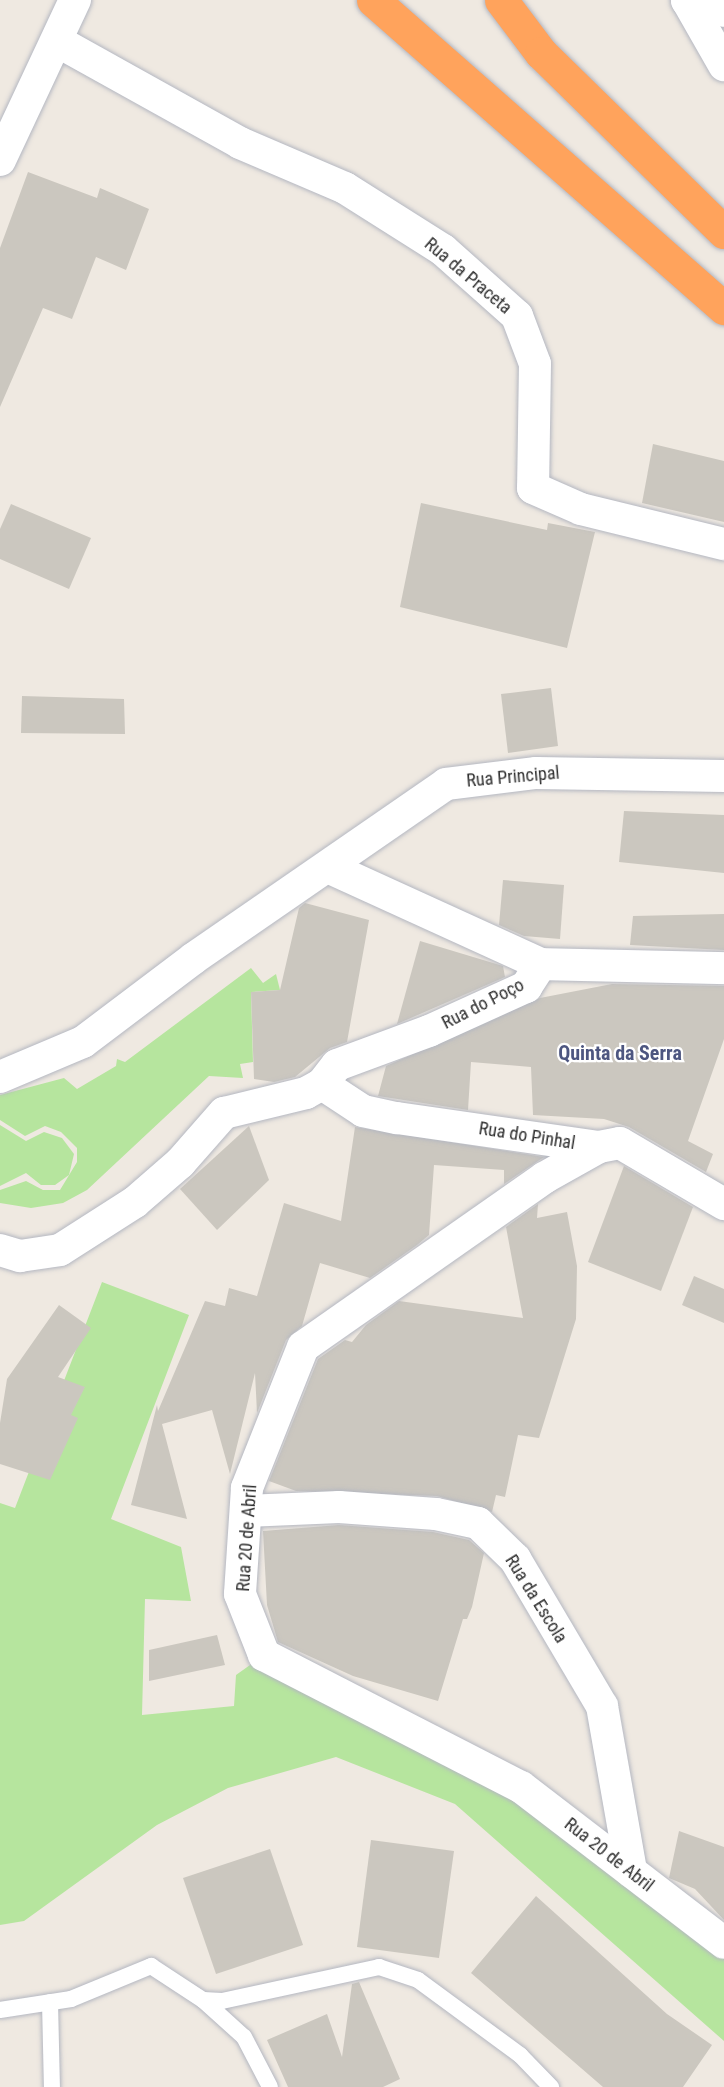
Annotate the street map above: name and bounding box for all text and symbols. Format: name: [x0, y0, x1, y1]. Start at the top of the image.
street label: Rua da Praceta: [420, 233, 516, 319]
street label: Rua Principal: [466, 762, 560, 792]
street label: Rua do Poço: [438, 974, 528, 1034]
district label: Quinta da Serra: [558, 1041, 682, 1065]
street label: Rua do Pinhal: [477, 1118, 577, 1154]
street label: Rua 20 de Abril: [232, 1484, 262, 1592]
street label: Rua da Escola: [500, 1551, 572, 1647]
street label: Rua 20 de Abril: [560, 1813, 658, 1897]

